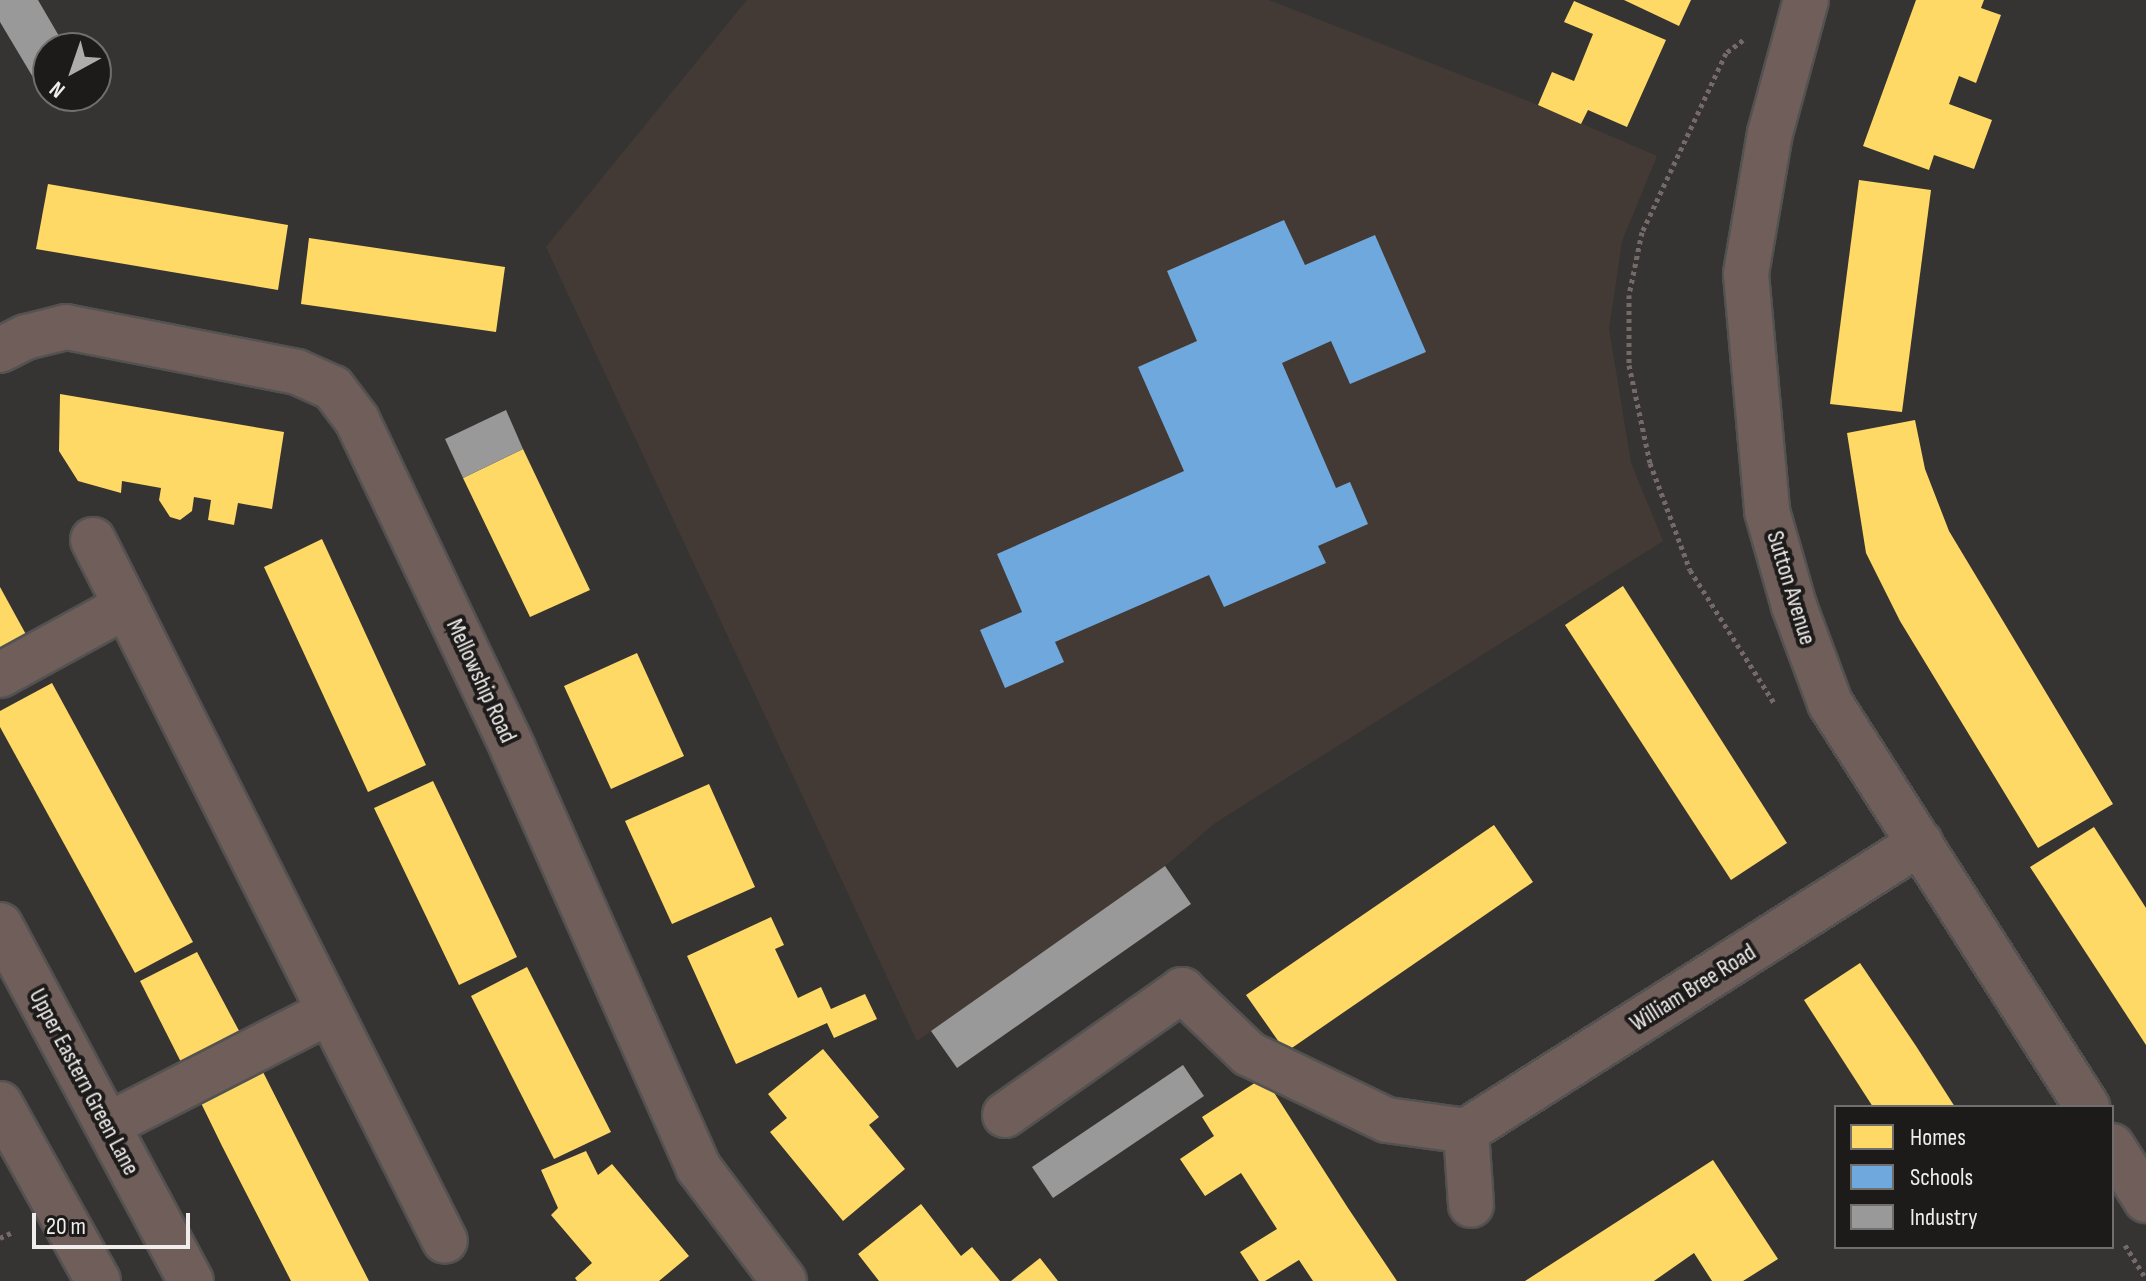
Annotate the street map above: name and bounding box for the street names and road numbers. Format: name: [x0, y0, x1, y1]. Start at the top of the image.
street label: Sutton Avenue: [1760, 528, 1822, 648]
street label: Mellowship Road: [440, 615, 522, 747]
street label: William Bree Road: [1625, 938, 1761, 1038]
street label: Upper Eastern Green Lane: [23, 984, 145, 1180]

